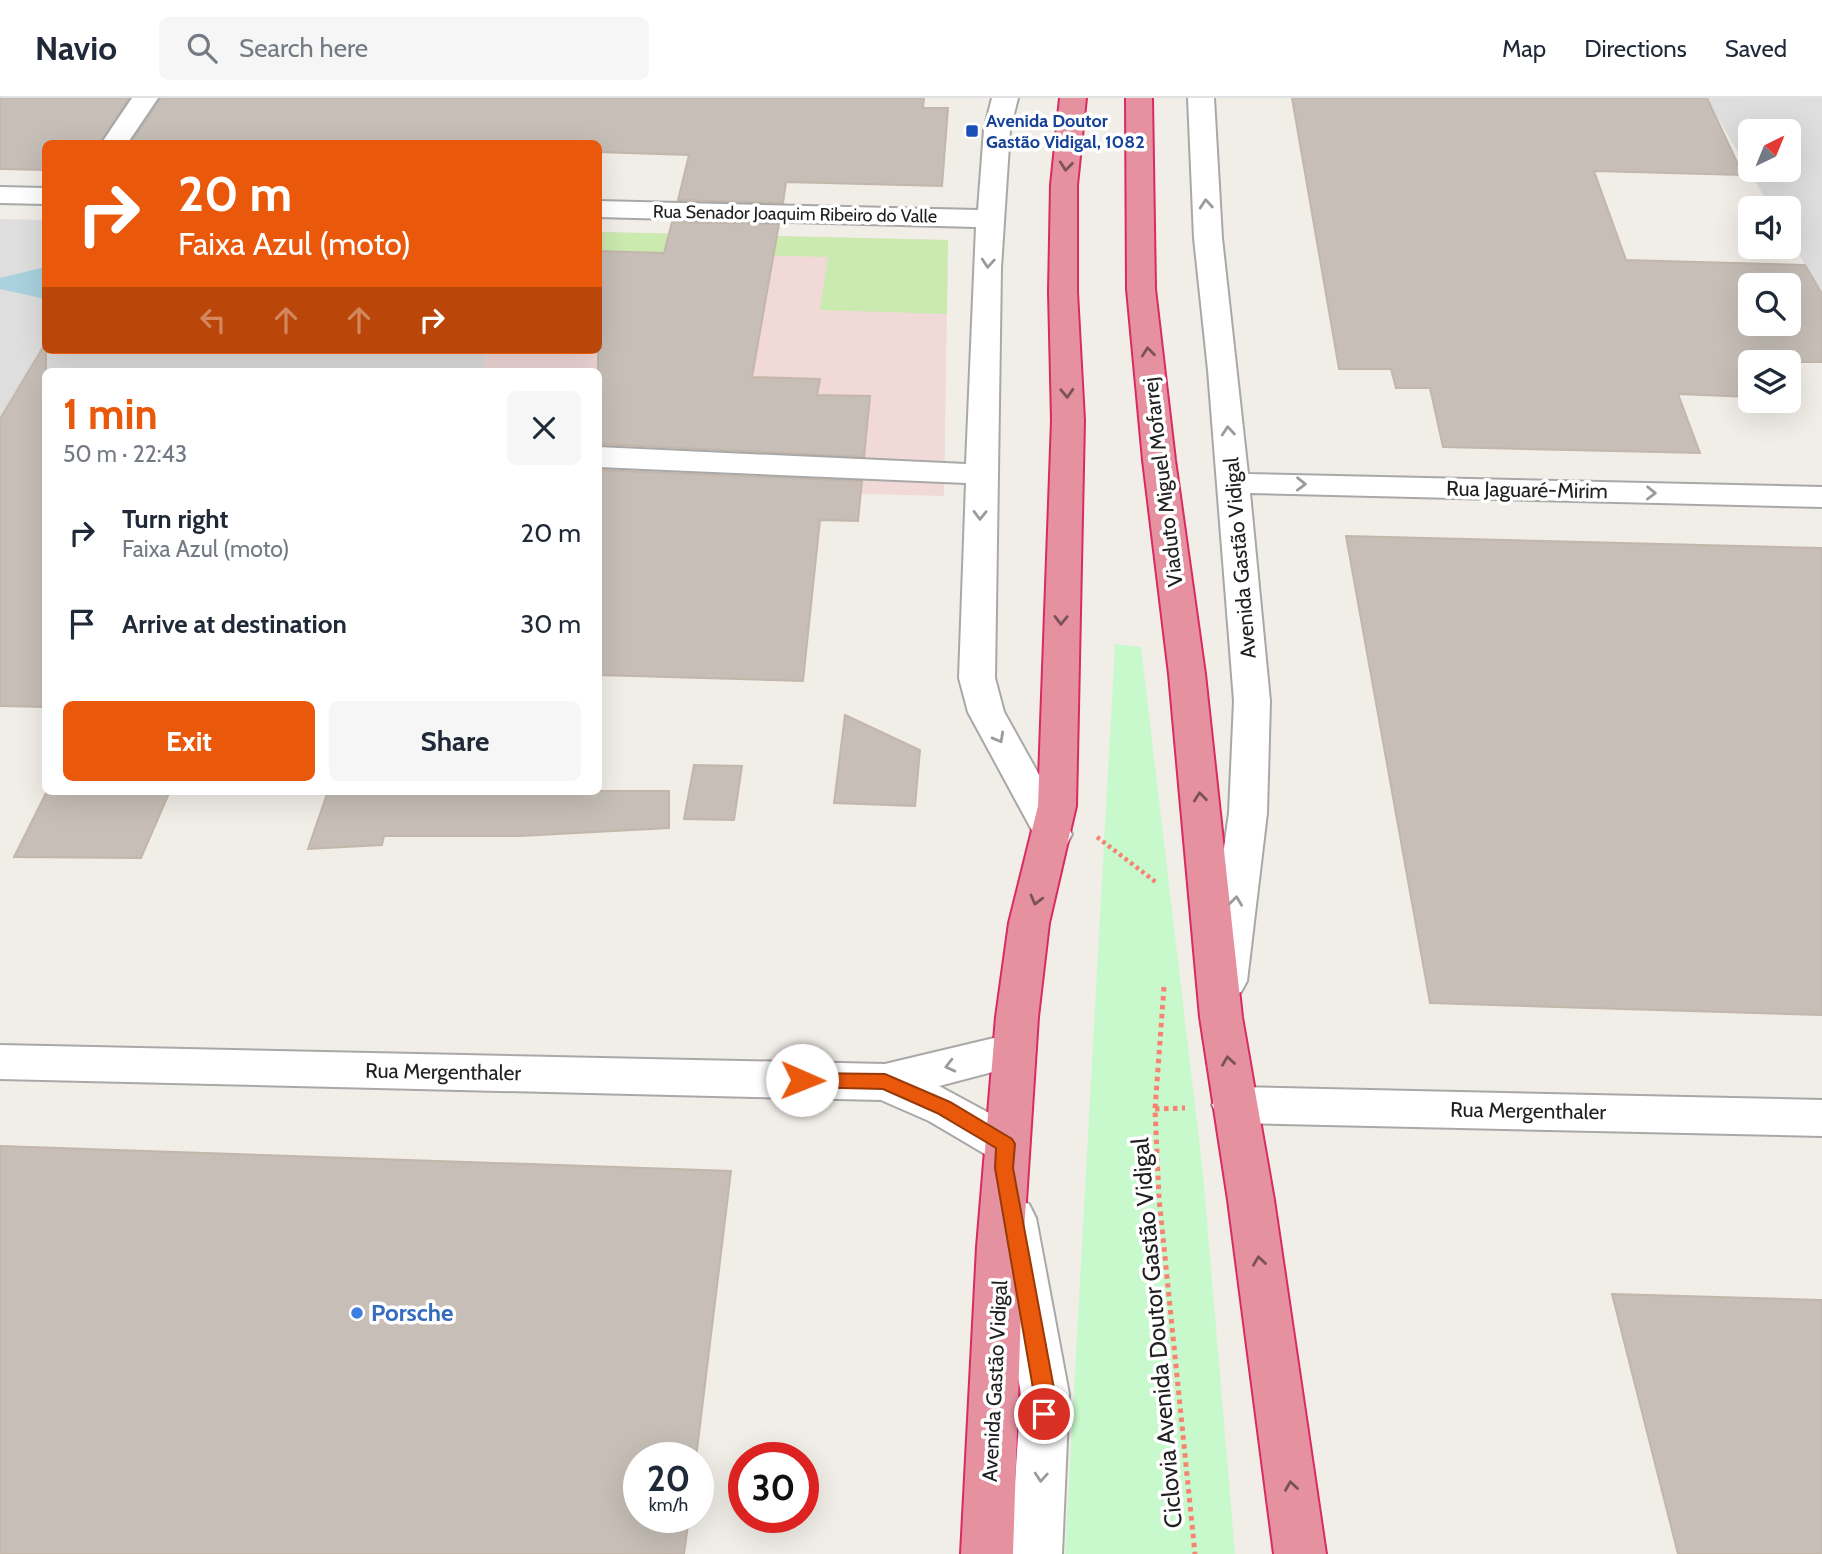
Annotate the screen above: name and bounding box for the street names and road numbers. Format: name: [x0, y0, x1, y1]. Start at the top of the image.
street label: Rua Senador Joaquim Ribeiro do Valle: [653, 201, 937, 227]
street label: Viaduto Miguel Mofarrej: [1137, 376, 1189, 588]
street label: Avenida Gastão Vidigal: [1218, 456, 1261, 660]
street label: Rua Jaguaré-Mirim: [1446, 476, 1608, 503]
street label: Rua Mergenthaler: [365, 1058, 521, 1085]
street label: Rua Mergenthaler: [1450, 1097, 1606, 1124]
street label: Ciclovia Avenida Doutor Gastão Vidigal: [1125, 1136, 1188, 1529]
street label: Avenida Gastão Vidigal: [977, 1279, 1012, 1482]

